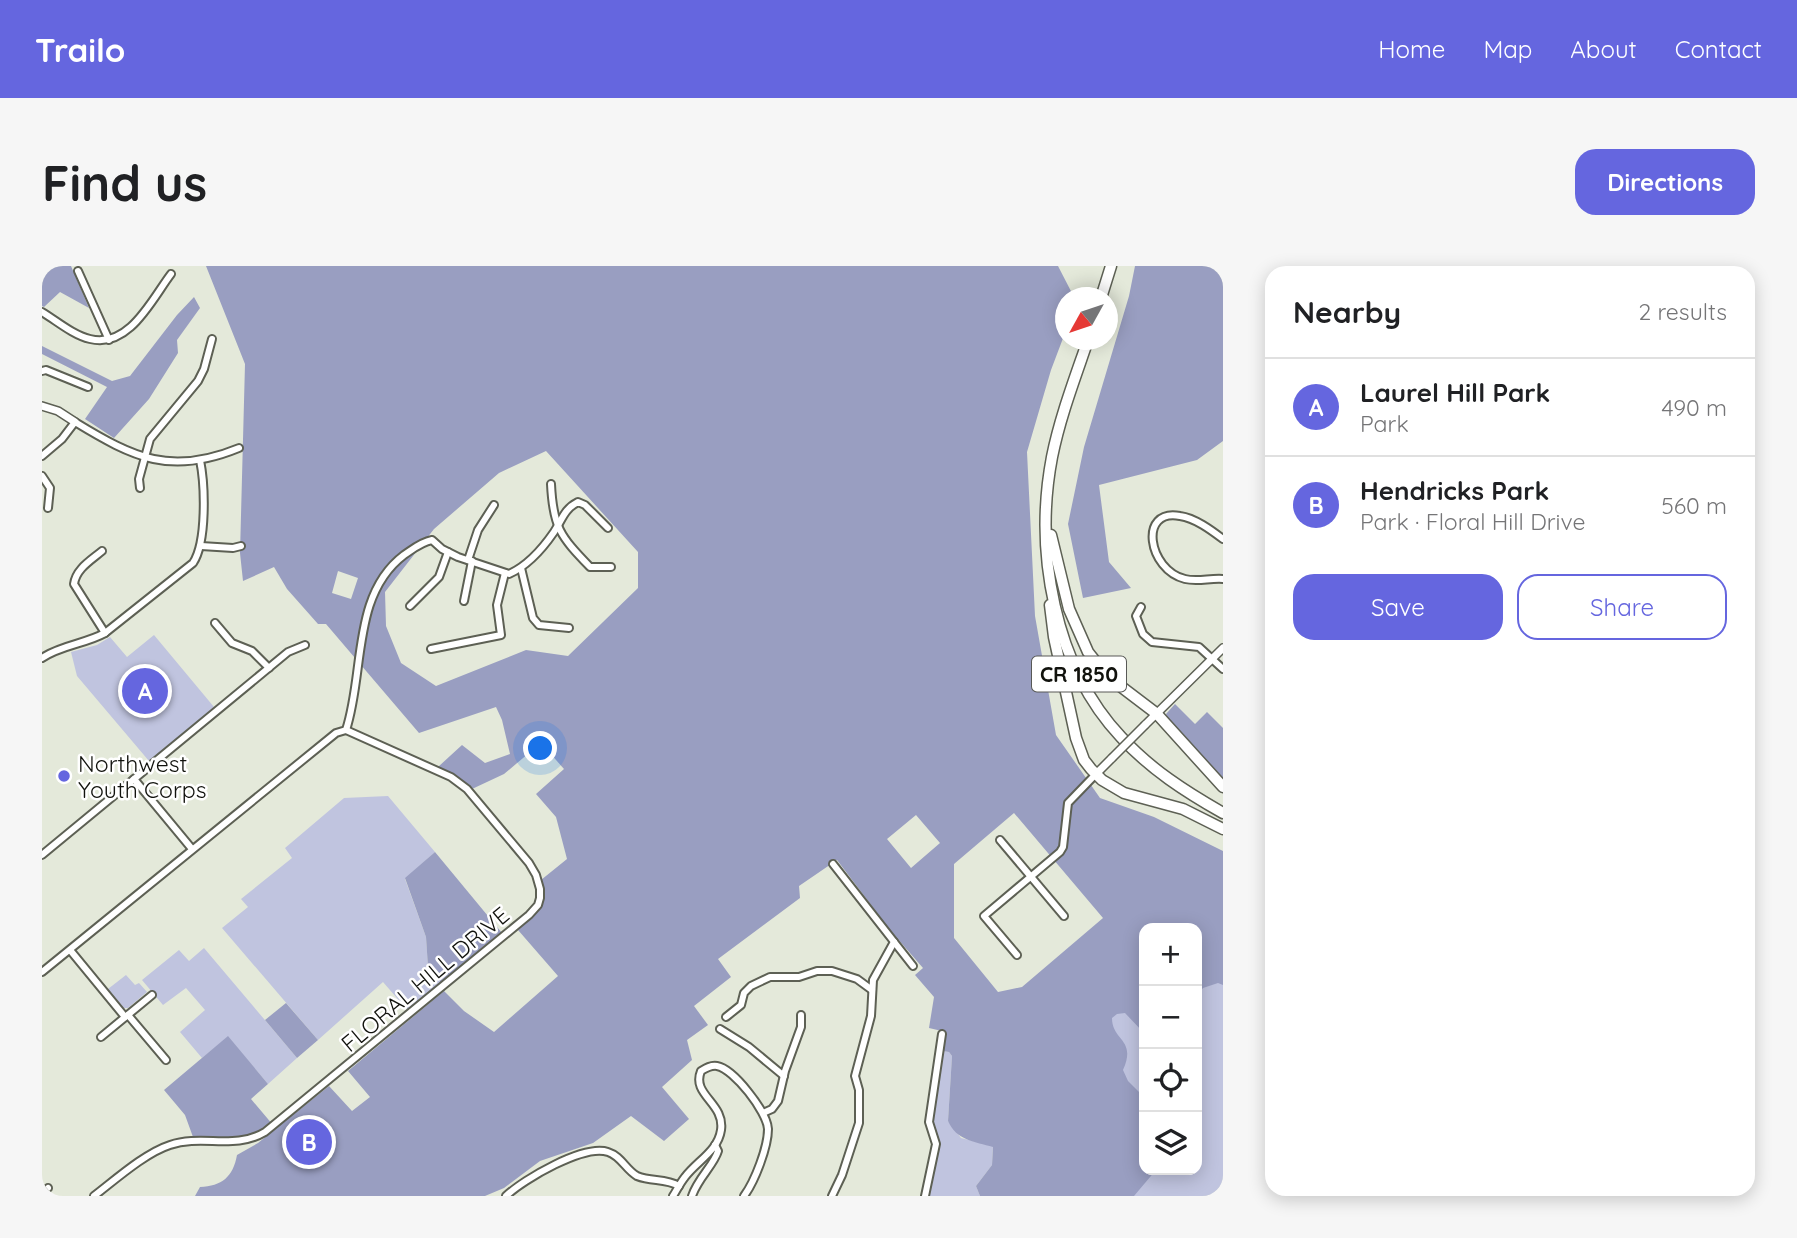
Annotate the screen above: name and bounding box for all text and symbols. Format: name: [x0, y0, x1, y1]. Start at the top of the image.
text: Trailo: [35, 29, 125, 70]
text: Home: [1378, 34, 1445, 64]
text: Map: [1483, 34, 1532, 64]
text: About: [1570, 34, 1637, 64]
text: Contact: [1675, 34, 1762, 64]
button: Directions: [1575, 149, 1755, 215]
text: Find us: [42, 152, 207, 213]
north arrow: [1055, 287, 1118, 350]
text: Nearby: [1293, 293, 1401, 331]
text: 2 results: [1638, 297, 1727, 326]
text: Laurel Hill Park: [1360, 376, 1550, 409]
text: A: [1309, 393, 1323, 422]
text: 490 m: [1662, 393, 1727, 422]
text: Park: [1360, 409, 1409, 438]
text: Hendricks Park: [1360, 474, 1549, 507]
text: B: [1308, 491, 1324, 520]
text: 560 m: [1661, 491, 1727, 520]
text: Park · Floral Hill Drive: [1360, 507, 1586, 536]
button: Save: [1293, 574, 1503, 640]
button: Share: [1517, 574, 1727, 640]
road number: CR 1850: [1032, 656, 1126, 692]
pin: A: [122, 665, 168, 717]
your location: [523, 731, 557, 765]
place label: Northwest Youth Corps: [78, 749, 207, 804]
marker: Northwest Youth Corps: [56, 768, 72, 784]
street label: FLORAL HILL DRIVE: [335, 900, 515, 1058]
map controls: [1139, 923, 1202, 1175]
button: +: [1139, 923, 1202, 986]
button: −: [1139, 986, 1202, 1049]
button: locate: [1139, 1049, 1202, 1112]
button: layers: [1139, 1112, 1202, 1175]
pin: B: [286, 1116, 332, 1168]

